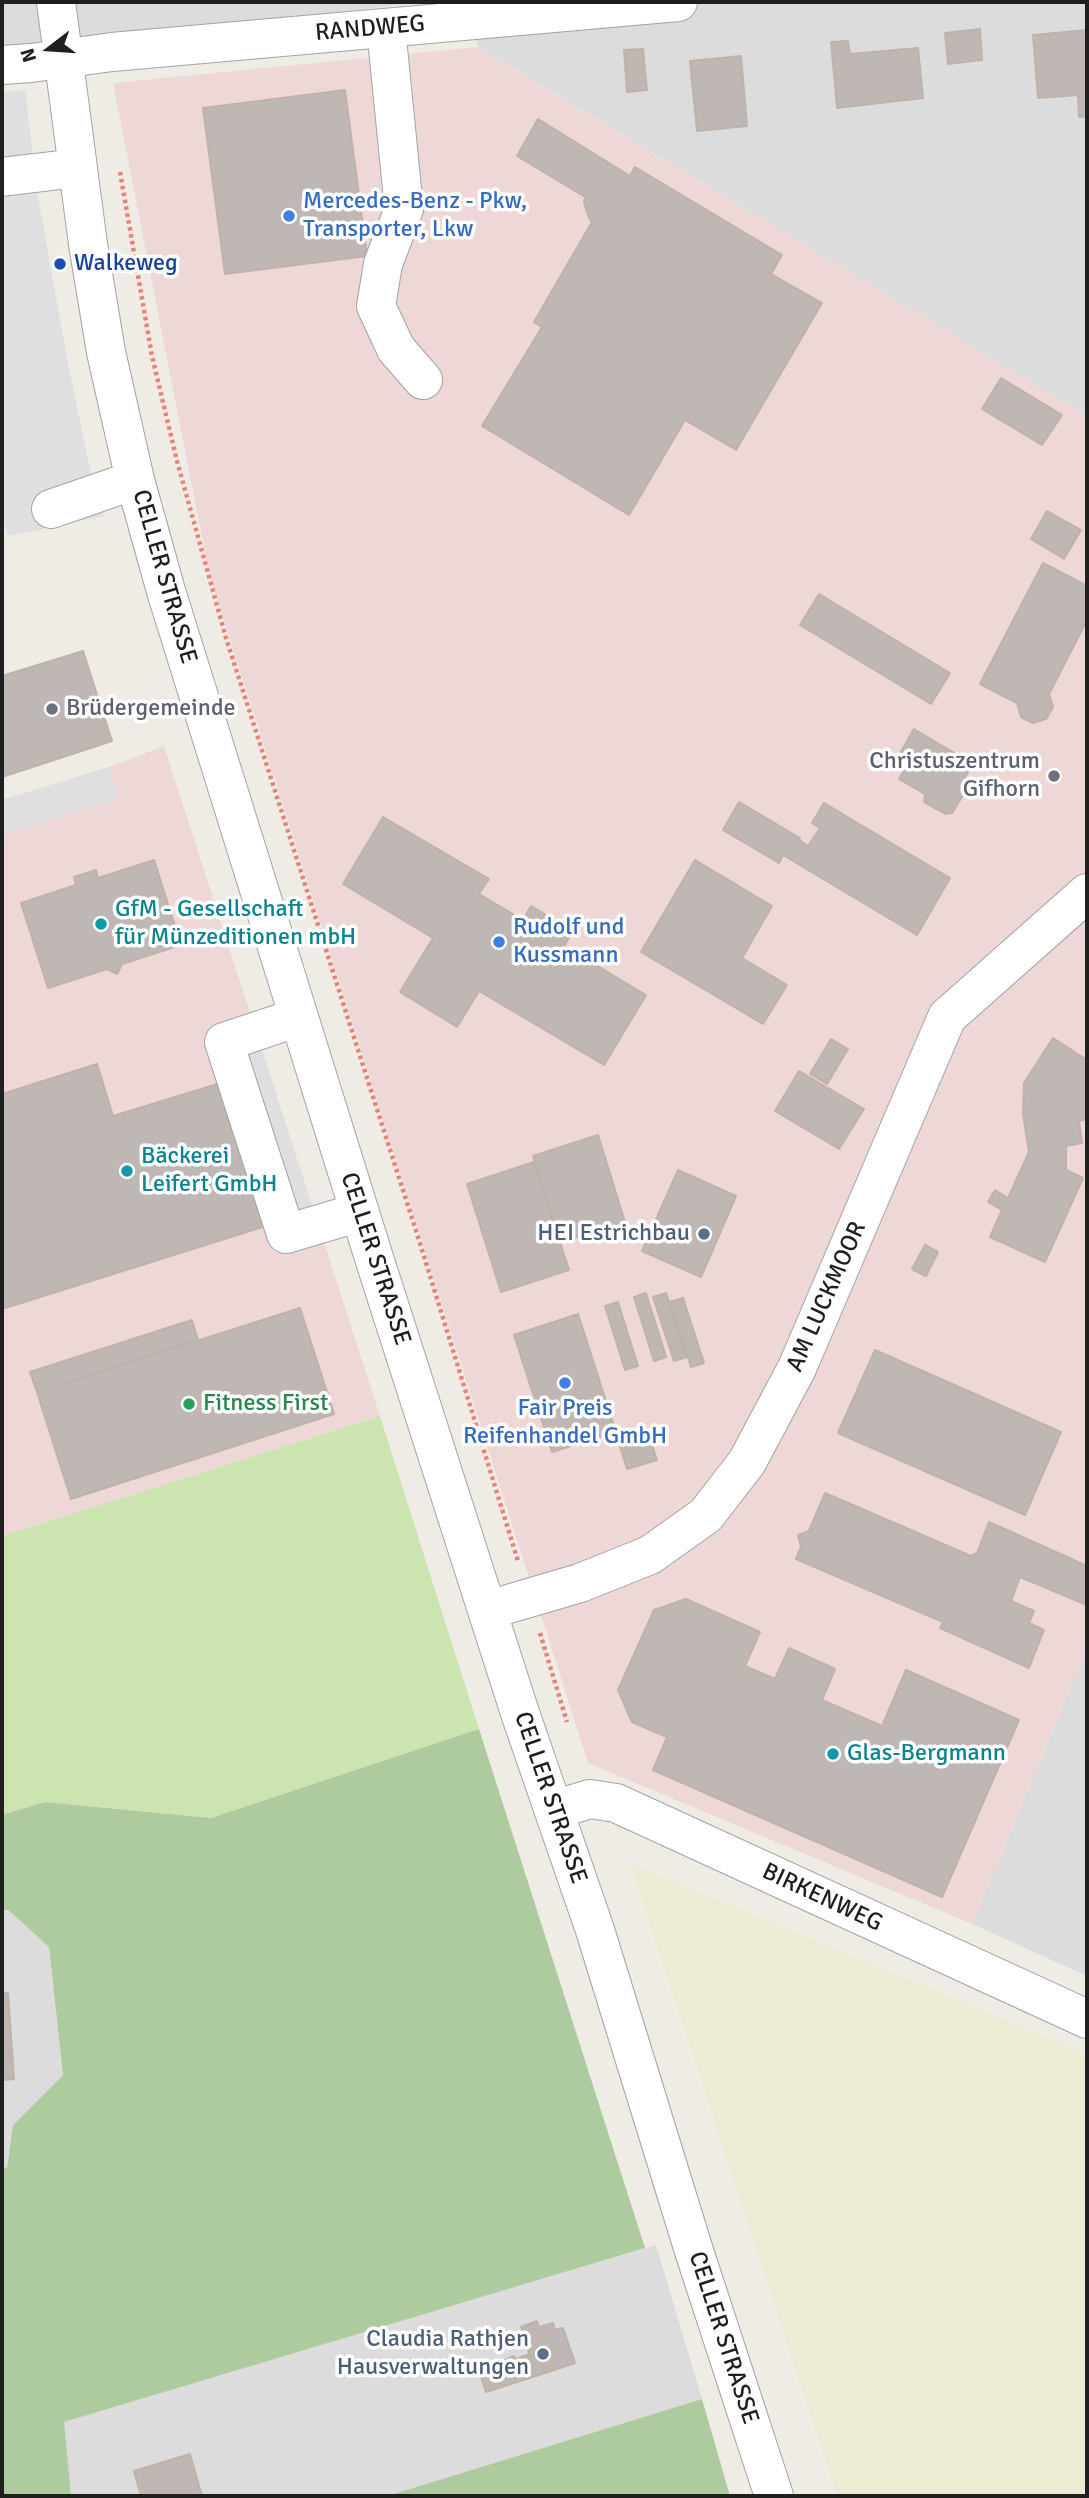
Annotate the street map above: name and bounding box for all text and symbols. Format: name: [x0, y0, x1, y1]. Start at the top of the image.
street label: RANDWEG: [314, 10, 426, 48]
north arrow: [14, 14, 84, 84]
text: N: [16, 45, 42, 65]
place label: Mercedes-Benz - Pkw, Transporter, Lkw: [303, 188, 527, 244]
marker: Mercedes-Benz - Pkw, Transporter, Lkw: [281, 208, 297, 224]
place label: Walkeweg: [74, 250, 178, 278]
marker: Walkeweg: [52, 256, 68, 272]
street label: CELLER STRASSE: [125, 487, 203, 667]
place label: Brüdergemeinde: [66, 695, 236, 723]
marker: Brüdergemeinde: [44, 701, 60, 717]
place label: Christuszentrum Gifhorn: [869, 748, 1040, 804]
marker: Christuszentrum Gifhorn: [1046, 768, 1062, 784]
place label: GfM - Gesellschaft für Münzeditionen mbH: [115, 896, 356, 952]
place label: Rudolf und Kussmann: [513, 914, 624, 970]
marker: GfM - Gesellschaft für Münzeditionen mbH: [93, 916, 109, 932]
marker: Rudolf und Kussmann: [491, 934, 507, 950]
place label: Bäckerei Leifert GmbH: [141, 1143, 278, 1199]
marker: Bäckerei Leifert GmbH: [119, 1163, 135, 1179]
street label: CELLER STRASSE: [334, 1169, 416, 1349]
street label: AM LUCKMOOR: [781, 1218, 873, 1376]
place label: HEI Estrichbau: [537, 1220, 690, 1248]
marker: HEI Estrichbau: [696, 1226, 712, 1242]
marker: Fair Preis Reifenhandel GmbH: [557, 1375, 573, 1391]
place label: Fitness First: [203, 1390, 328, 1418]
place label: Fair Preis Reifenhandel GmbH: [463, 1395, 667, 1451]
marker: Fitness First: [181, 1396, 197, 1412]
street label: CELLER STRASSE: [507, 1708, 593, 1888]
place label: Glas-Bergmann: [847, 1740, 1006, 1768]
marker: Glas-Bergmann: [825, 1746, 841, 1762]
street label: BIRKENWEG: [757, 1858, 887, 1938]
street label: CELLER STRASSE: [682, 2248, 764, 2428]
place label: Claudia Rathjen Hausverwaltungen: [337, 2326, 529, 2382]
marker: Claudia Rathjen Hausverwaltungen: [535, 2346, 551, 2362]

